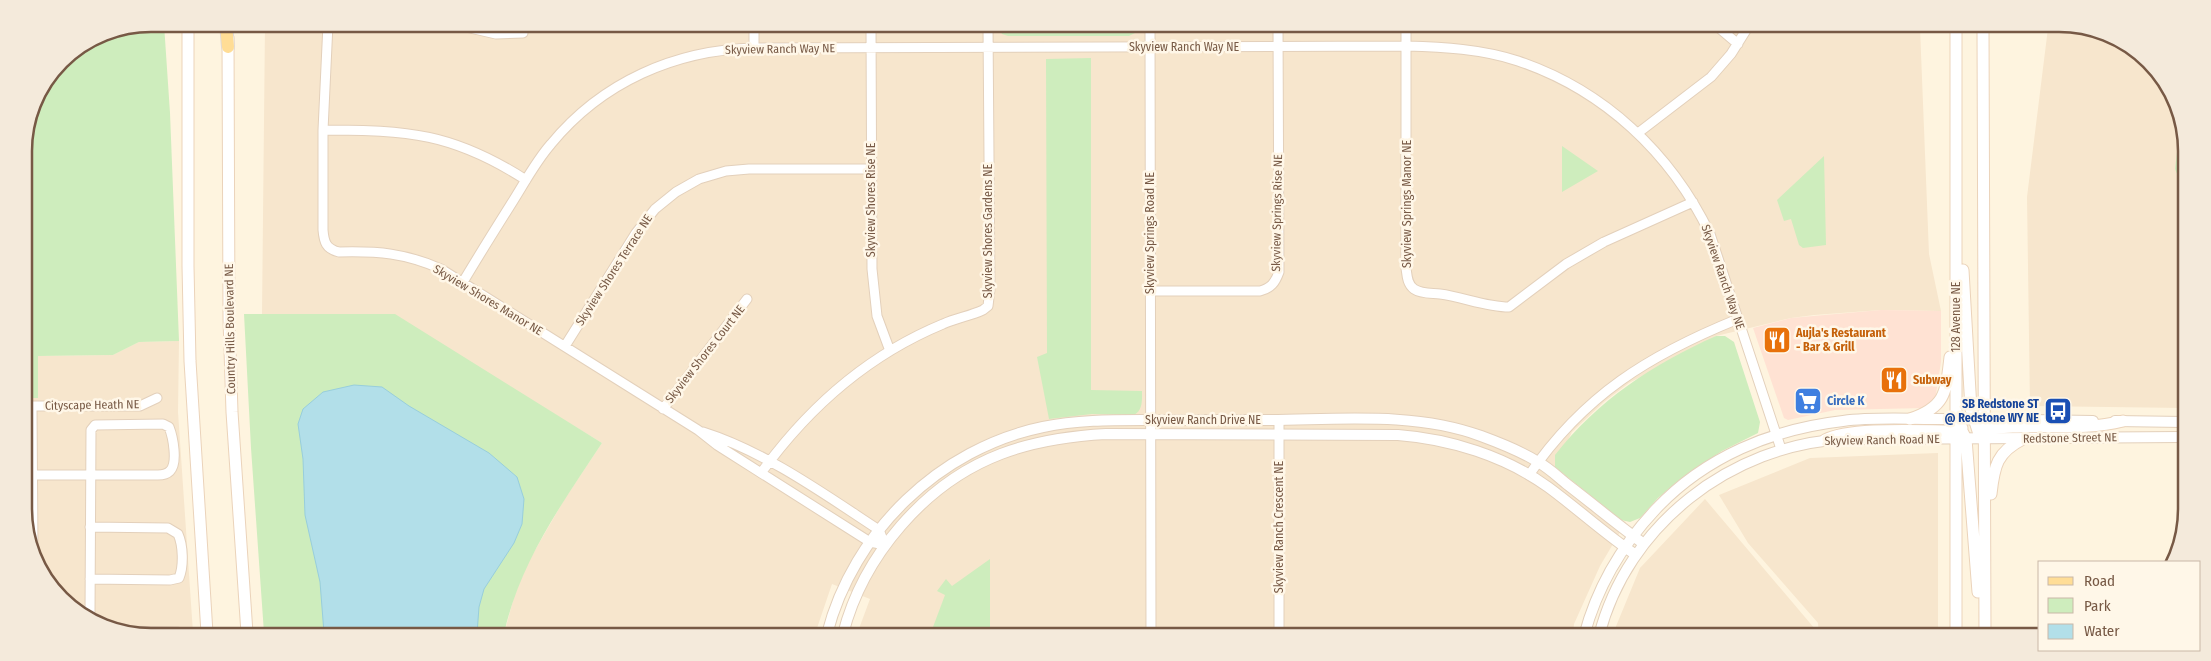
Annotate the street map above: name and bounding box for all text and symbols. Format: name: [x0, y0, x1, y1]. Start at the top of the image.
street label: Skyview Ranch Way NE: [1129, 40, 1239, 54]
street label: Skyview Ranch Way NE: [725, 41, 836, 57]
street label: Skyview Springs Manor NE: [1400, 140, 1414, 268]
street label: Skyview Shores Rise NE: [864, 142, 878, 257]
street label: Skyview Springs Rise NE: [1269, 154, 1285, 272]
street label: Skyview Shores Gardens NE: [981, 163, 995, 298]
street label: Skyview Springs Road NE: [1143, 172, 1157, 294]
street label: Skyview Shores Terrace NE: [573, 212, 655, 328]
street label: Skyview Ranch Way NE: [1698, 223, 1748, 332]
street label: Skyview Shores Manor NE: [431, 262, 546, 338]
street label: Country Hills Boulevard NE: [222, 263, 238, 395]
street label: 128 Avenue NE: [1949, 281, 1963, 352]
street label: Skyview Shores Court NE: [662, 302, 748, 406]
restaurant icon: Aujla's Restaurant - Bar & Grill: [1762, 325, 1792, 355]
place label: Aujla's Restaurant - Bar & Grill: [1795, 326, 1887, 354]
restaurant icon: Subway: [1879, 365, 1909, 395]
place label: Subway: [1913, 373, 1952, 387]
supermarket icon: Circle K: [1793, 386, 1823, 416]
place label: Circle K: [1827, 394, 1865, 408]
bus stop icon: SB Redstone ST @ Redstone WY NE: [2043, 396, 2073, 426]
street label: Cityscape Heath NE: [45, 397, 140, 413]
place label: SB Redstone ST @ Redstone WY NE: [1945, 397, 2039, 425]
street label: Skyview Ranch Drive NE: [1145, 413, 1261, 427]
street label: Redstone Street NE: [2023, 430, 2118, 446]
street label: Skyview Ranch Road NE: [1824, 432, 1940, 448]
street label: Skyview Ranch Crescent NE: [1272, 460, 1286, 593]
legend: [2038, 561, 2201, 651]
text: Road: [2084, 572, 2115, 590]
text: Park: [2084, 597, 2111, 615]
text: Water: [2084, 622, 2120, 640]

